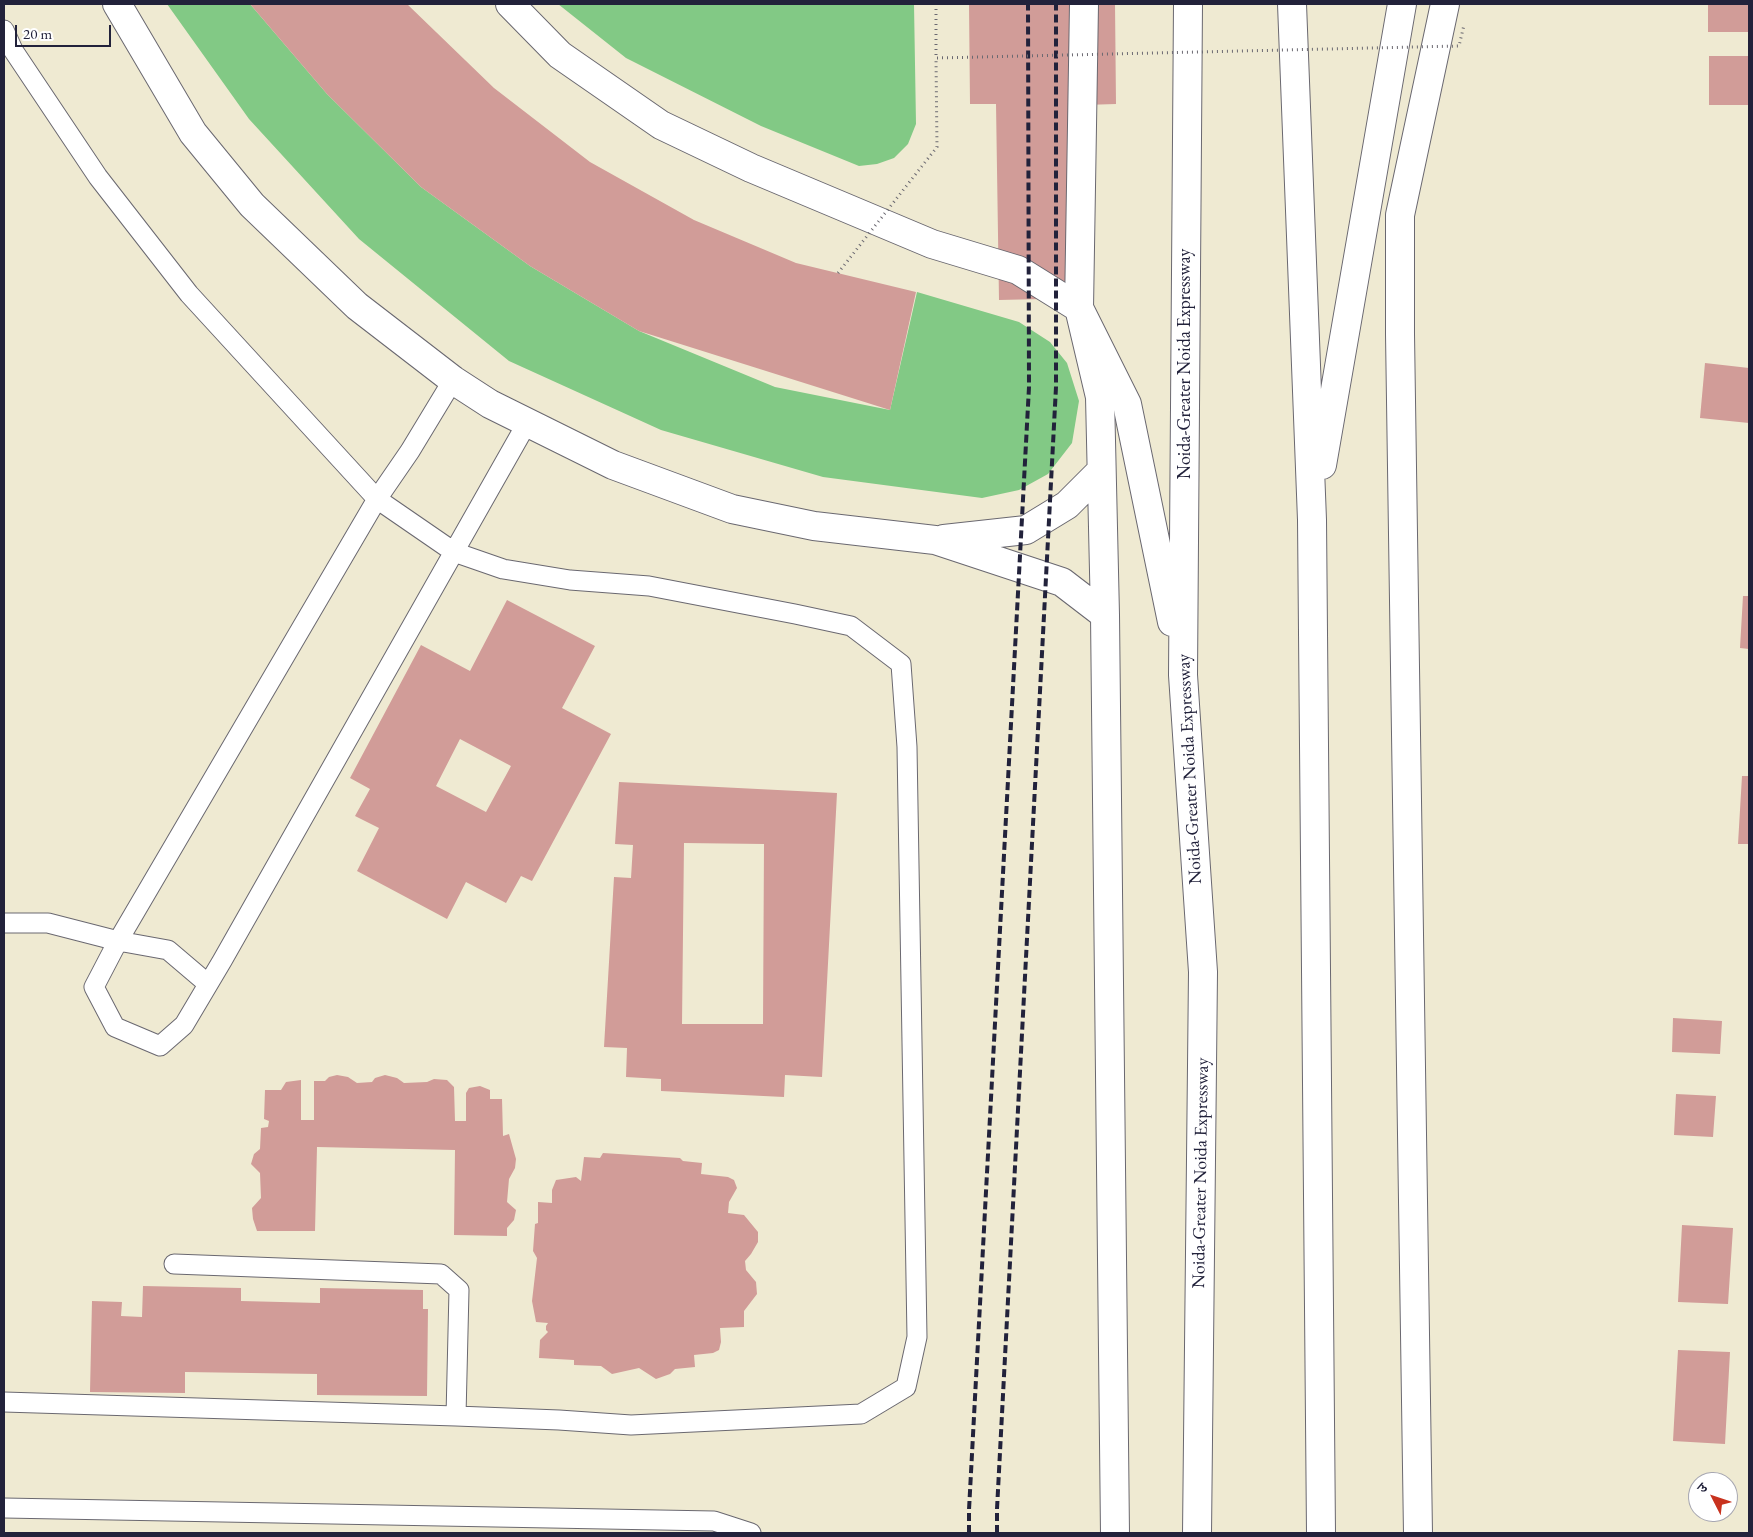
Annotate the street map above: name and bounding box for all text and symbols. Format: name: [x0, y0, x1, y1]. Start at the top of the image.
scale bar: [18, 15, 114, 47]
text: 20 m: [23, 24, 52, 43]
street label: Noida-Greater Noida Expressway: [1174, 249, 1196, 479]
street label: Noida-Greater Noida Expressway: [1173, 653, 1207, 885]
street label: Noida-Greater Noida Expressway: [1188, 1057, 1214, 1289]
north arrow: [1688, 1472, 1738, 1522]
text: उ: [1693, 1479, 1712, 1496]

